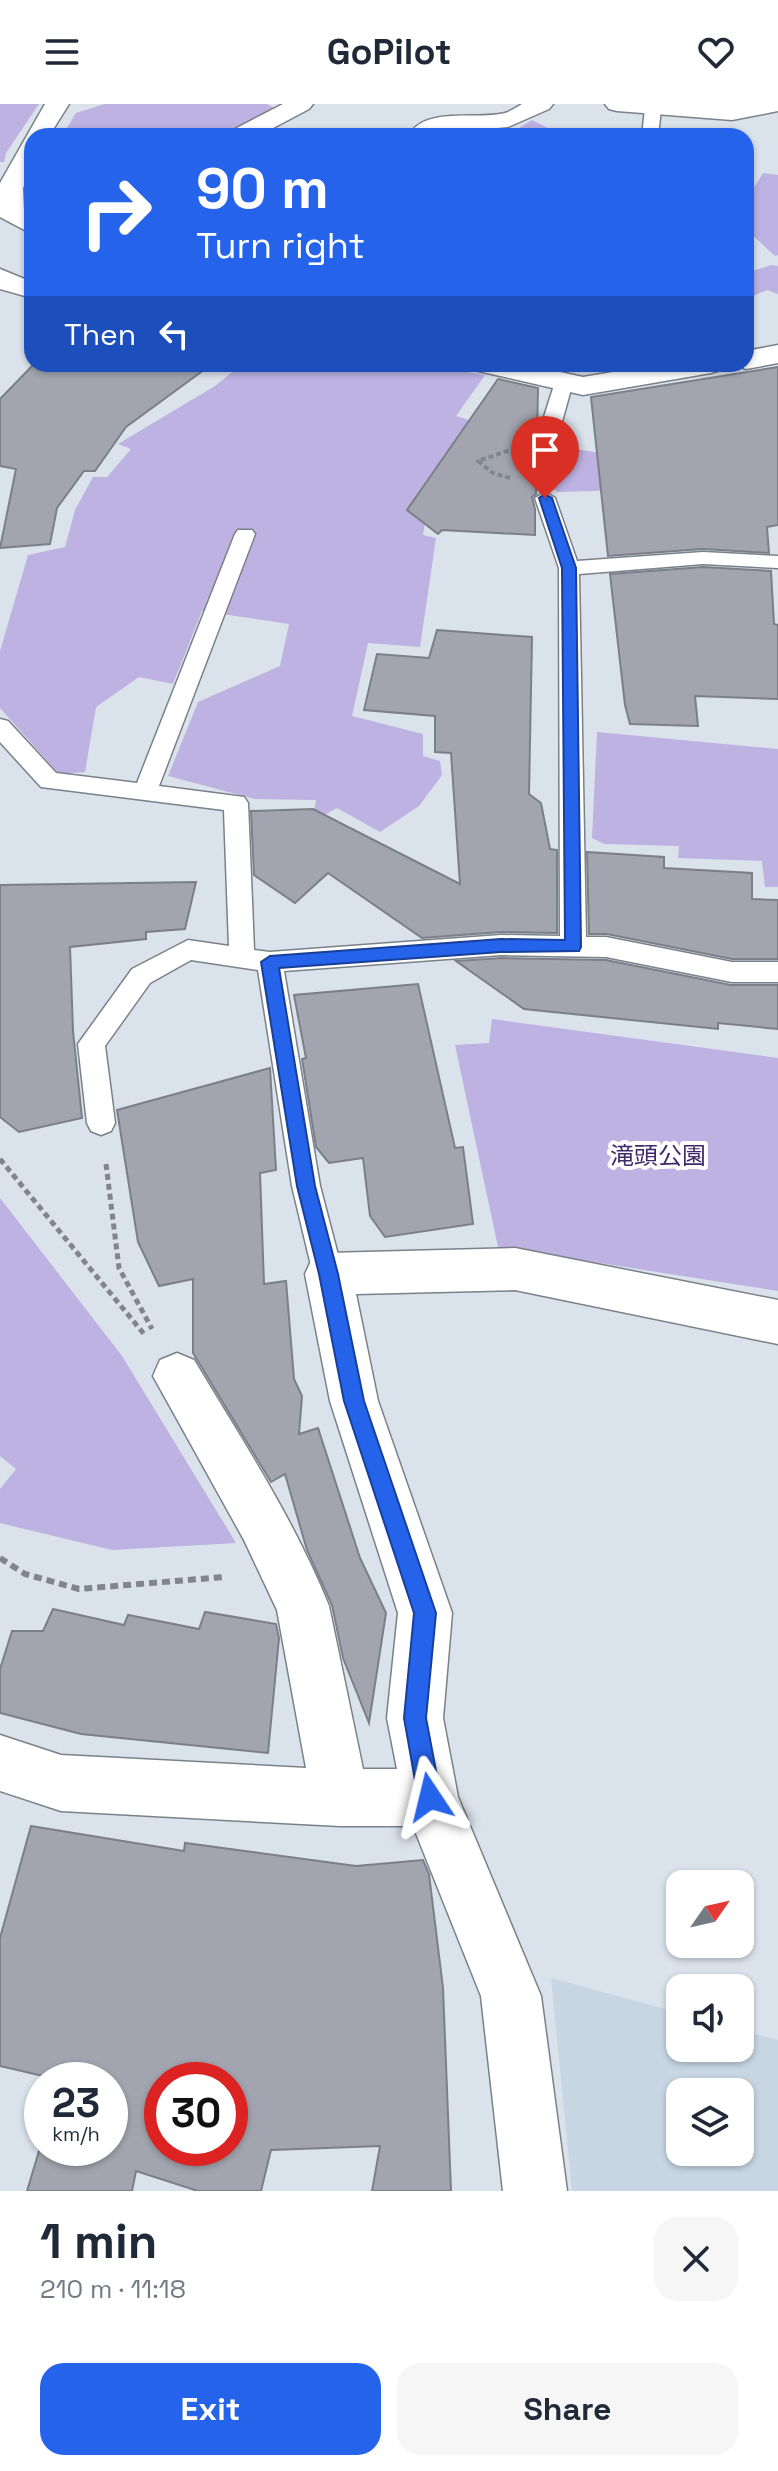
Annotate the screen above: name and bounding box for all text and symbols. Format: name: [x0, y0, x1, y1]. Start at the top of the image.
text: GoPilot: [327, 29, 451, 75]
icon: menu: [40, 30, 84, 74]
icon: heart: [694, 30, 738, 74]
text: 90 m: [196, 153, 329, 224]
icon: right: [64, 160, 168, 264]
text: Turn right: [196, 223, 365, 269]
icon: left: [152, 312, 196, 356]
text: Then: [64, 315, 136, 354]
pin: [511, 416, 579, 498]
icon: arrive: [523, 428, 567, 472]
park label: 滝頭公園: [610, 1140, 706, 1171]
position arrow: [388, 1755, 472, 1839]
north arrow: [666, 1870, 754, 1958]
map controls: [666, 1870, 754, 2166]
button: sound: [666, 1974, 754, 2062]
speed limit sign: 30: [144, 2062, 248, 2166]
text: 23: [52, 2078, 100, 2129]
button: layers: [666, 2078, 754, 2166]
text: km/h: [52, 2121, 100, 2147]
text: 1 min: [40, 2211, 157, 2272]
button: close: [654, 2217, 738, 2301]
text: 210 m · 11:18: [40, 2272, 186, 2306]
button: Exit: [40, 2363, 381, 2455]
button: Share: [397, 2363, 738, 2455]

